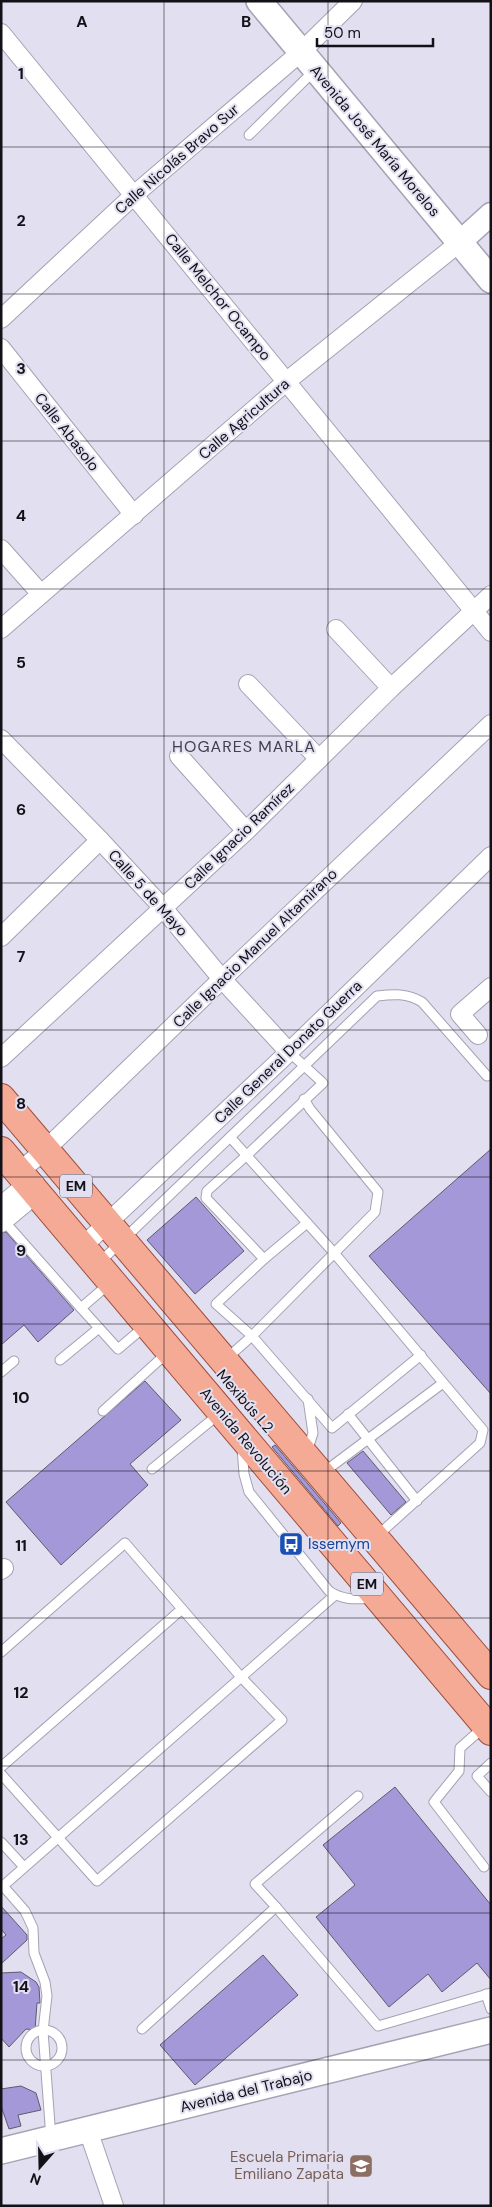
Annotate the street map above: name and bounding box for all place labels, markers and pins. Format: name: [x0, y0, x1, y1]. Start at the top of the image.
bus stop icon: Issemym: [278, 1531, 304, 1557]
place label: Issemym: [308, 1534, 370, 1554]
place label: Escuela Primaria Emiliano Zapata: [230, 2147, 344, 2184]
school or university icon: Escuela Primaria Emiliano Zapata: [348, 2153, 374, 2179]

